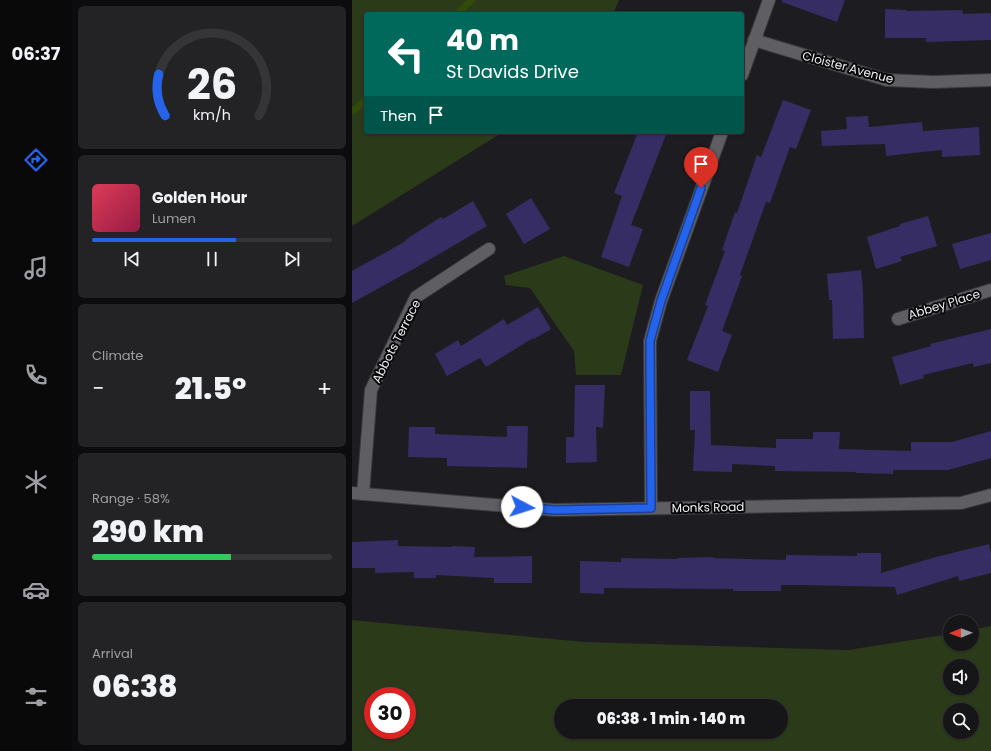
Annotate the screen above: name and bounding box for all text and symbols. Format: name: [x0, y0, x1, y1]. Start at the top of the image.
text: 40 m: [446, 21, 519, 60]
icon: left: [380, 28, 432, 80]
text: 06:37: [12, 41, 60, 66]
street label: Cloister Avenue: [801, 47, 895, 87]
text: 26: [187, 54, 237, 113]
text: St Davids Drive: [446, 59, 579, 84]
text: km/h: [193, 104, 231, 124]
icon: arrive: [425, 104, 447, 126]
text: Then: [380, 105, 417, 126]
icon: directions: [22, 146, 50, 174]
pin: [684, 147, 718, 188]
icon: arrive: [690, 153, 712, 175]
text: Golden Hour: [152, 187, 247, 208]
text: Lumen: [152, 209, 196, 228]
icon: previous: [121, 248, 143, 270]
icon: pause: [201, 248, 223, 270]
icon: next: [281, 248, 303, 270]
icon: music: [22, 254, 50, 282]
street label: Abbey Place: [906, 285, 982, 323]
street label: Abbots Terrace: [368, 296, 424, 386]
text: Climate: [92, 346, 143, 365]
icon: phone: [22, 361, 50, 389]
text: 21.5°: [175, 367, 246, 410]
text: −: [92, 373, 104, 404]
text: +: [317, 373, 332, 404]
icon: climate: [22, 468, 50, 496]
position arrow: [501, 486, 543, 528]
text: Range · 58%: [92, 489, 170, 508]
street label: Monks Road: [672, 498, 744, 516]
text: 290 km: [92, 510, 204, 553]
icon: car: [22, 576, 50, 604]
north arrow: [943, 615, 979, 651]
map controls: [943, 615, 979, 739]
text: Arrival: [92, 644, 133, 663]
button: sound: [943, 659, 979, 695]
text: 06:38: [92, 665, 178, 708]
icon: filters: [22, 683, 50, 711]
speed limit sign: 30: [364, 687, 416, 739]
button: search: [943, 703, 979, 739]
text: 06:38 · 1 min · 140 m: [597, 708, 745, 729]

